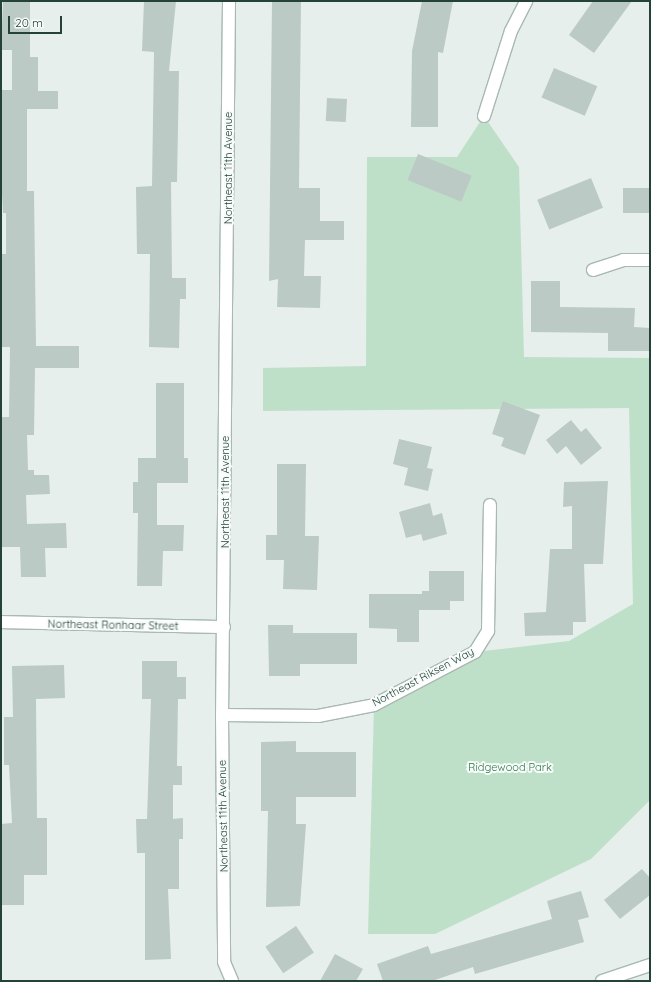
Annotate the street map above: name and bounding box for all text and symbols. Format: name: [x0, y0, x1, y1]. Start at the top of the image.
scale bar: [10, 8, 64, 34]
text: 20 m: [15, 15, 43, 30]
street label: Northeast 11th Avenue: [221, 112, 235, 224]
street label: Northeast 11th Avenue: [218, 436, 232, 548]
street label: Northeast Ronhaar Street: [47, 617, 179, 633]
street label: Northeast Riksen Way: [370, 645, 476, 709]
street label: Northeast 11th Avenue: [215, 760, 231, 872]
park label: Ridgewood Park: [468, 760, 552, 774]

